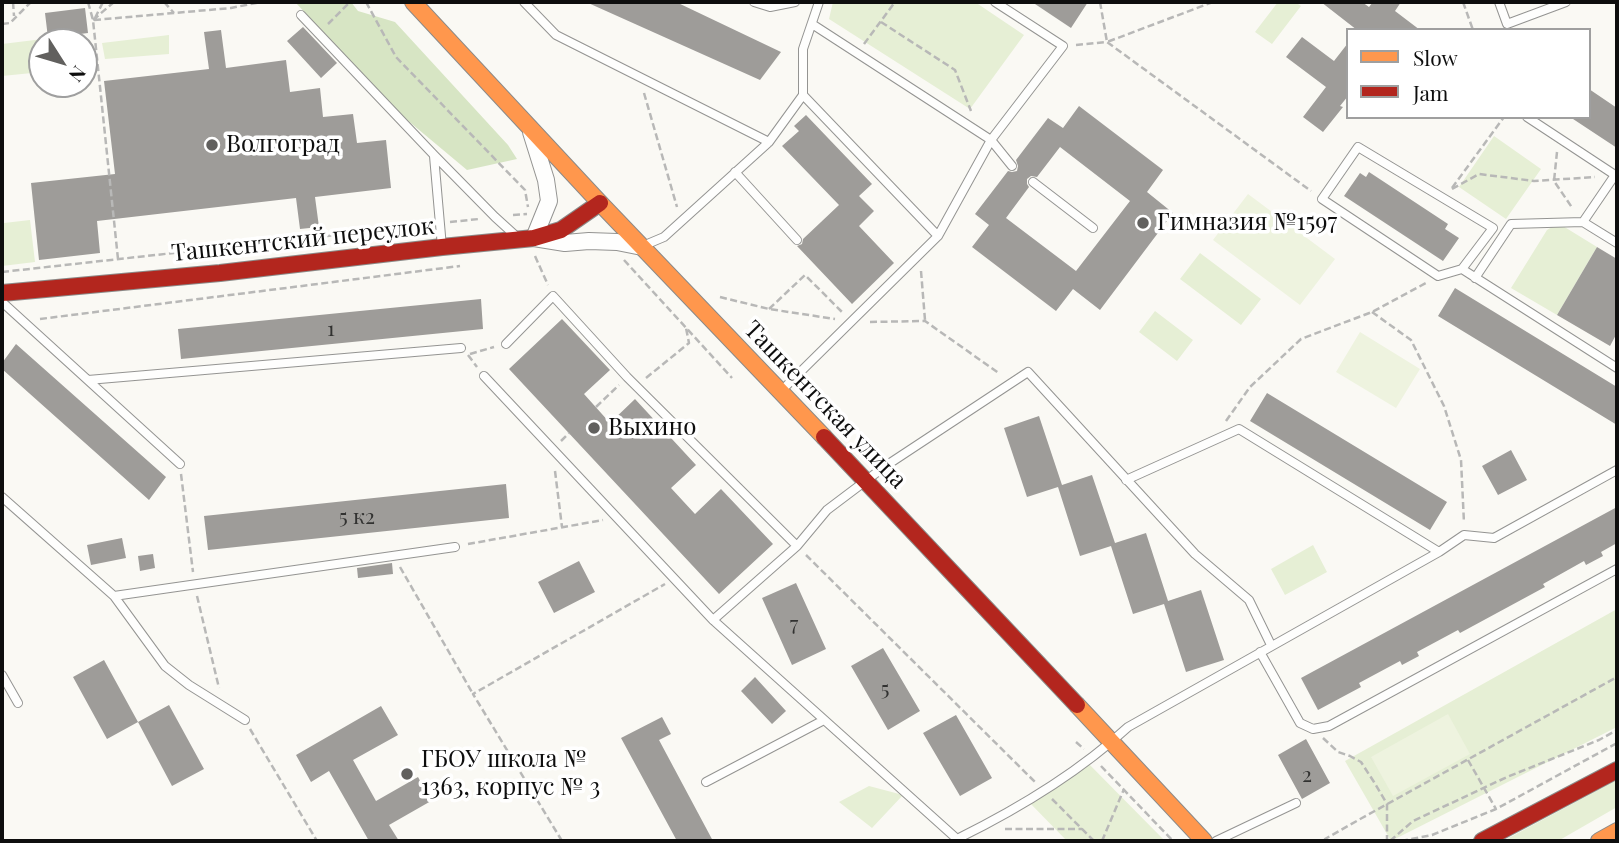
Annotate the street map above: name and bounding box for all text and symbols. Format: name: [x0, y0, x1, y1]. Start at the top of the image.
north arrow: [28, 28, 98, 98]
legend: [1346, 28, 1591, 119]
text: Slow: [1413, 43, 1458, 71]
text: N: [64, 61, 93, 88]
text: Jam: [1413, 78, 1449, 106]
place label: Волгоград: [226, 131, 340, 159]
marker: Волгоград: [204, 137, 220, 153]
place label: Гимназия №1597: [1157, 209, 1337, 237]
street label: Ташкентский переулок: [170, 212, 436, 268]
marker: Гимназия №1597: [1135, 215, 1151, 231]
street label: Ташкентская улица: [738, 315, 912, 495]
house number: 1: [327, 316, 335, 342]
place label: Выхино: [608, 414, 696, 442]
marker: Выхино: [586, 420, 602, 436]
house number: 5 к2: [339, 504, 375, 530]
house number: 7: [790, 611, 798, 637]
house number: 5: [881, 676, 889, 702]
place label: ГБОУ школа № 1363, корпус № 3: [421, 746, 600, 802]
house number: 2: [1302, 762, 1312, 788]
marker: ГБОУ школа № 1363, корпус № 3: [399, 766, 415, 782]

